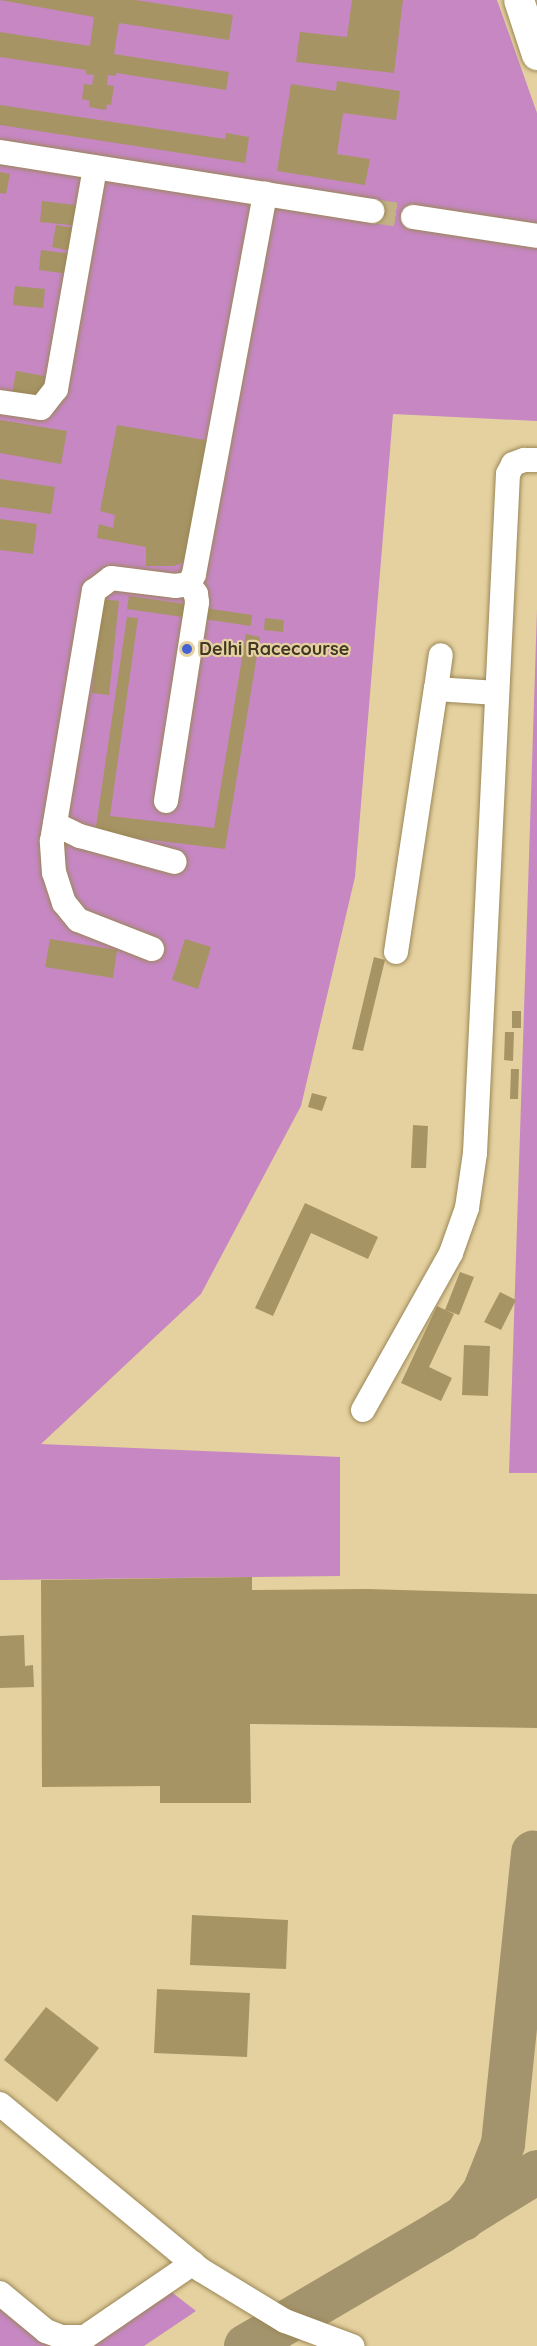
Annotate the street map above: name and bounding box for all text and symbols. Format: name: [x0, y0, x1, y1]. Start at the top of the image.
place label: Delhi Racecourse: [199, 638, 349, 660]
marker: Delhi Racecourse: [180, 642, 194, 656]

